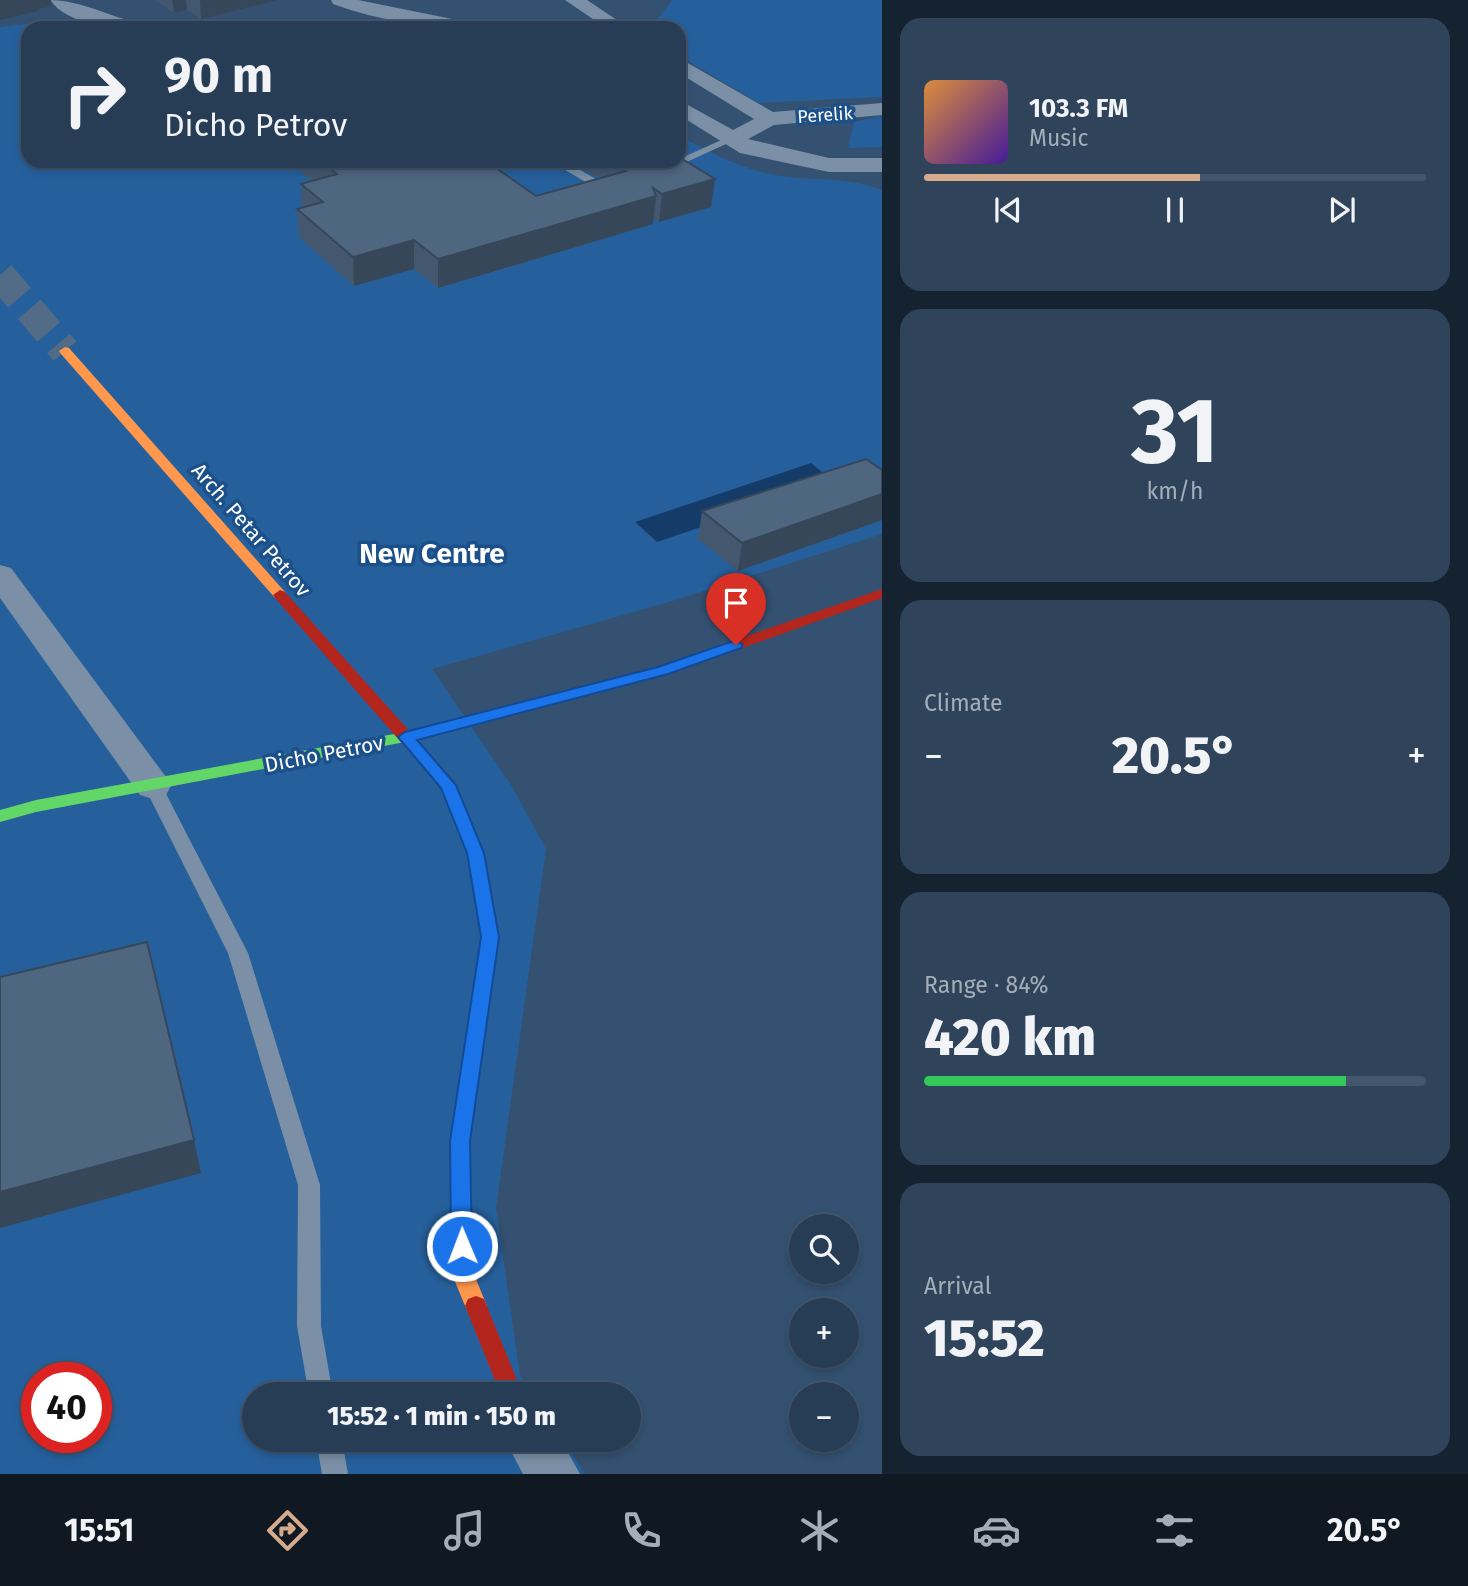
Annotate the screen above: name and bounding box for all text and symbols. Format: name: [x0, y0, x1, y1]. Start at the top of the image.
text: 90 m: [164, 46, 273, 105]
icon: right: [49, 49, 140, 140]
text: 103.3 FM: [1029, 93, 1128, 124]
street label: Perelik: [797, 102, 854, 128]
text: Dicho Petrov: [164, 106, 347, 144]
text: Music: [1029, 124, 1089, 152]
icon: previous: [989, 191, 1027, 229]
icon: pause: [1156, 191, 1194, 229]
icon: next: [1323, 191, 1361, 229]
text: 31: [1131, 377, 1219, 486]
street label: Arch. Petar Petrov: [186, 458, 317, 603]
text: km/h: [1147, 477, 1203, 505]
district label: New Centre: [359, 537, 505, 570]
pin: [706, 573, 766, 645]
icon: arrive: [717, 584, 755, 622]
text: Climate: [924, 689, 1003, 717]
text: 20.5°: [1112, 724, 1238, 787]
street label: Dicho Petrov: [263, 730, 386, 778]
text: −: [924, 733, 943, 779]
text: +: [1407, 733, 1426, 779]
text: Range · 84%: [924, 971, 1049, 999]
text: 420 km: [924, 1006, 1096, 1069]
position arrow: [425, 1209, 499, 1283]
map controls: [789, 1214, 859, 1452]
button: search: [789, 1214, 859, 1284]
text: Arrival: [924, 1272, 991, 1300]
button: +: [789, 1298, 859, 1368]
text: 15:52: [924, 1307, 1045, 1370]
speed limit sign: 40: [21, 1362, 112, 1453]
button: −: [789, 1382, 859, 1452]
text: 15:52 · 1 min · 150 m: [327, 1401, 556, 1432]
icon: directions: [263, 1506, 312, 1555]
icon: music: [440, 1506, 489, 1555]
icon: phone: [617, 1506, 666, 1555]
icon: climate: [795, 1506, 844, 1555]
icon: car: [972, 1506, 1021, 1555]
icon: filters: [1150, 1506, 1199, 1555]
text: 15:51: [64, 1511, 134, 1549]
text: 20.5°: [1327, 1511, 1404, 1549]

